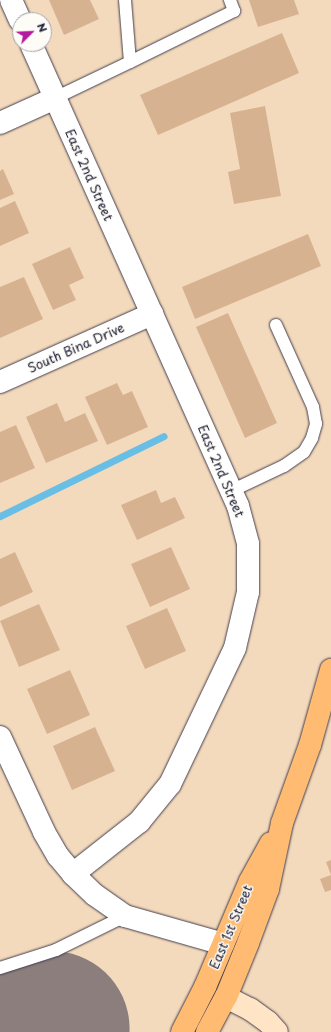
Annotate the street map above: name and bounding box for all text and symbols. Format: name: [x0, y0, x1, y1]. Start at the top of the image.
north arrow: [12, 12, 52, 52]
text: N: [33, 20, 52, 35]
street label: East 2nd Street: [62, 127, 116, 223]
street label: South Bina Drive: [25, 319, 127, 377]
street label: East 2nd Street: [195, 422, 247, 520]
street label: East 1st Street: [206, 882, 256, 972]

